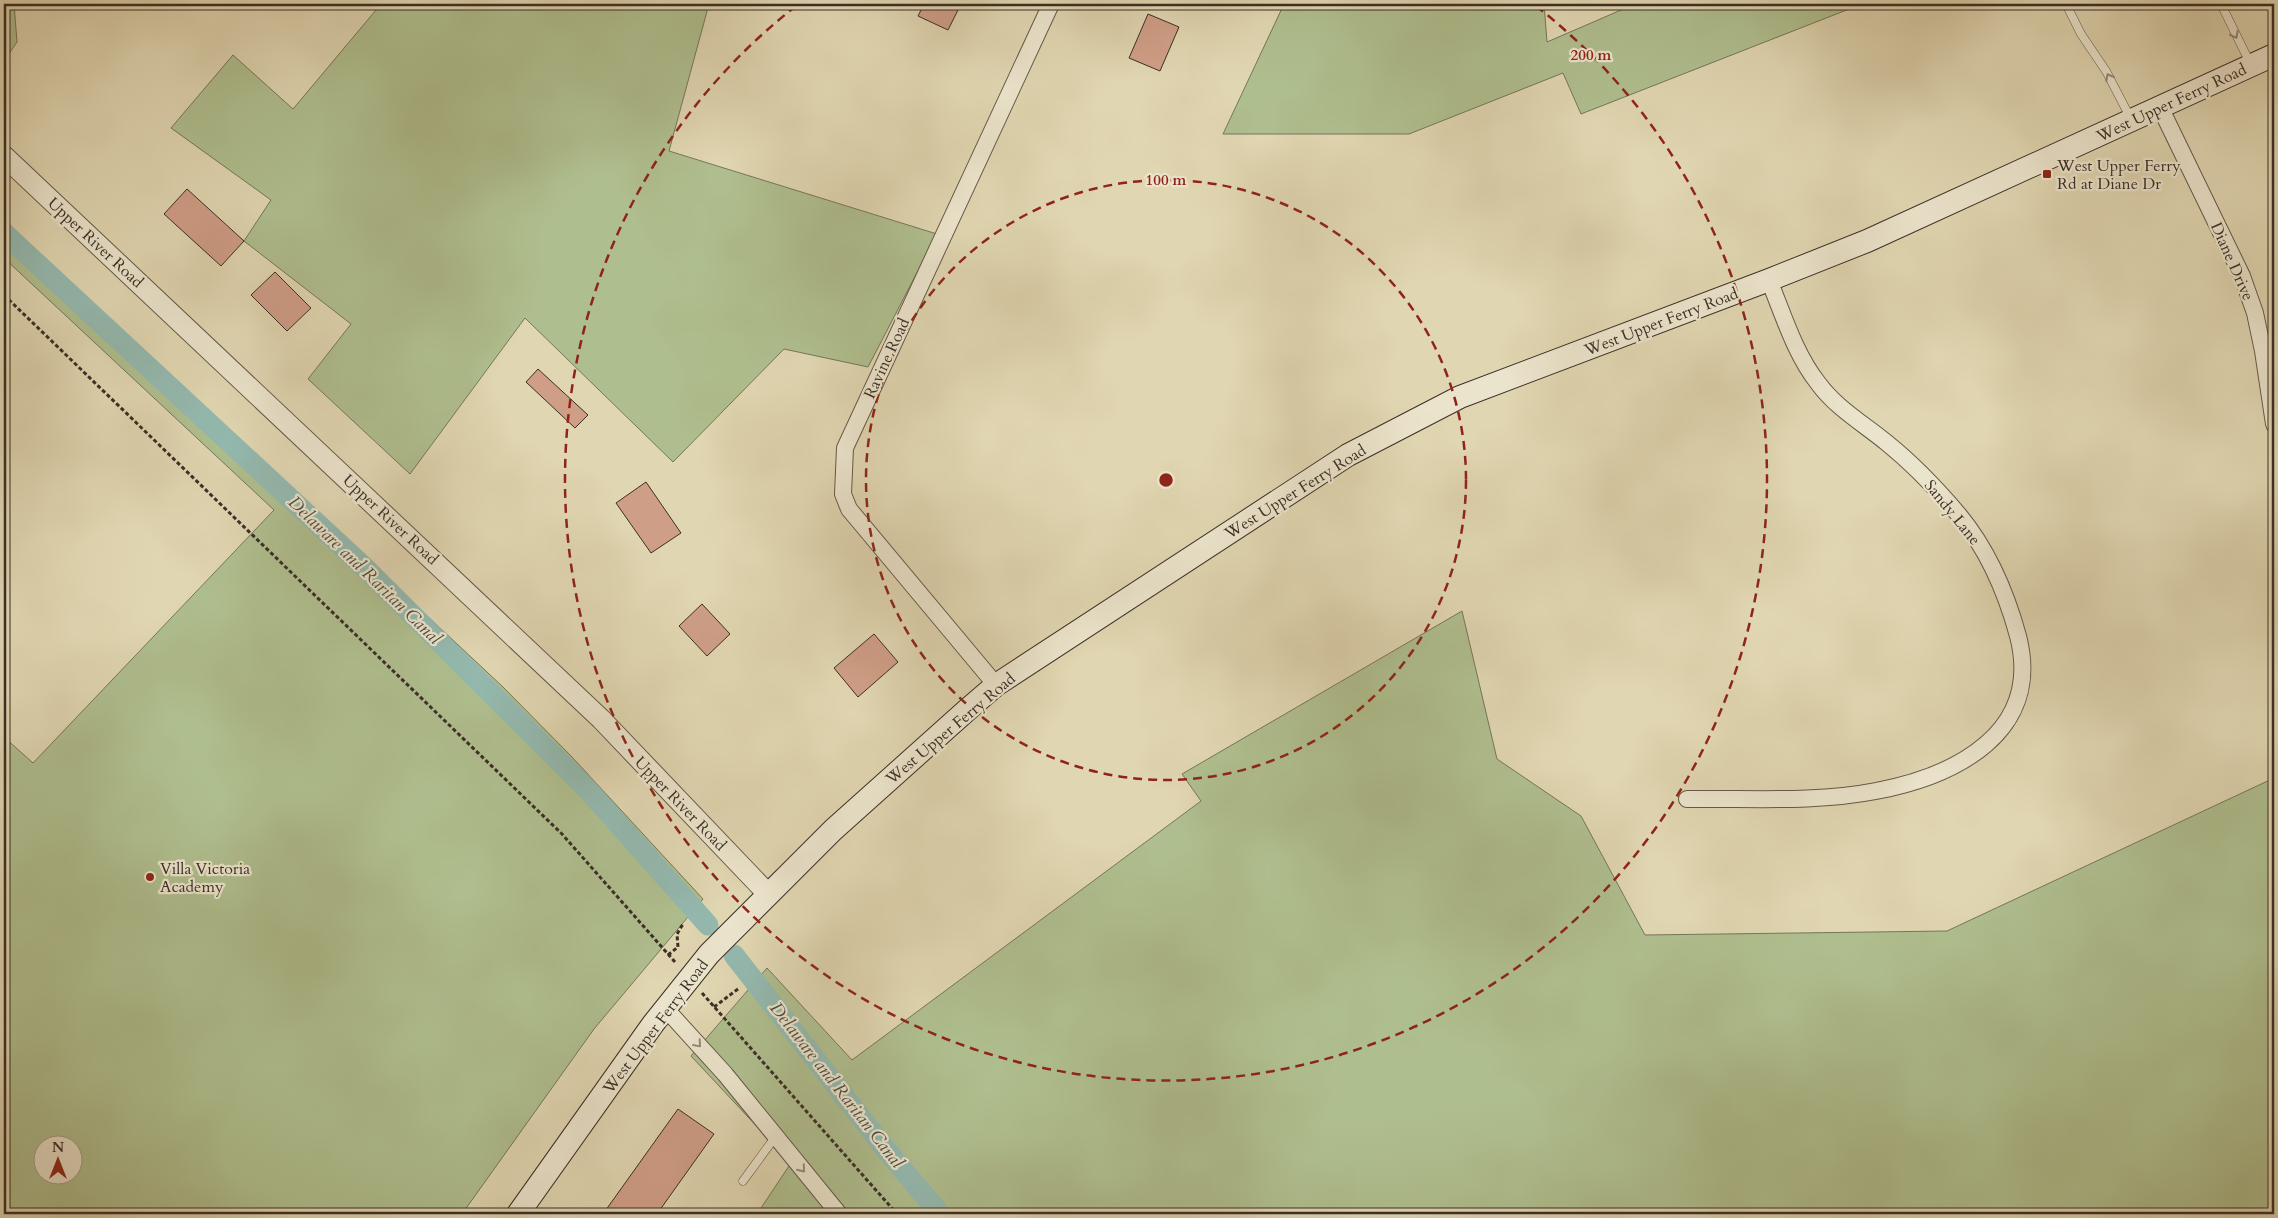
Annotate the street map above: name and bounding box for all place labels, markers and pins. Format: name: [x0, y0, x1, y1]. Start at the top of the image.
place label: West Upper Ferry Rd at Diane Dr: [2056, 155, 2181, 195]
marker: West Upper Ferry Rd at Diane Dr: [2041, 168, 2053, 180]
centre of rings: [1157, 471, 1175, 489]
place label: Villa Victoria Academy: [160, 858, 250, 898]
marker: Villa Victoria Academy: [144, 871, 156, 883]

